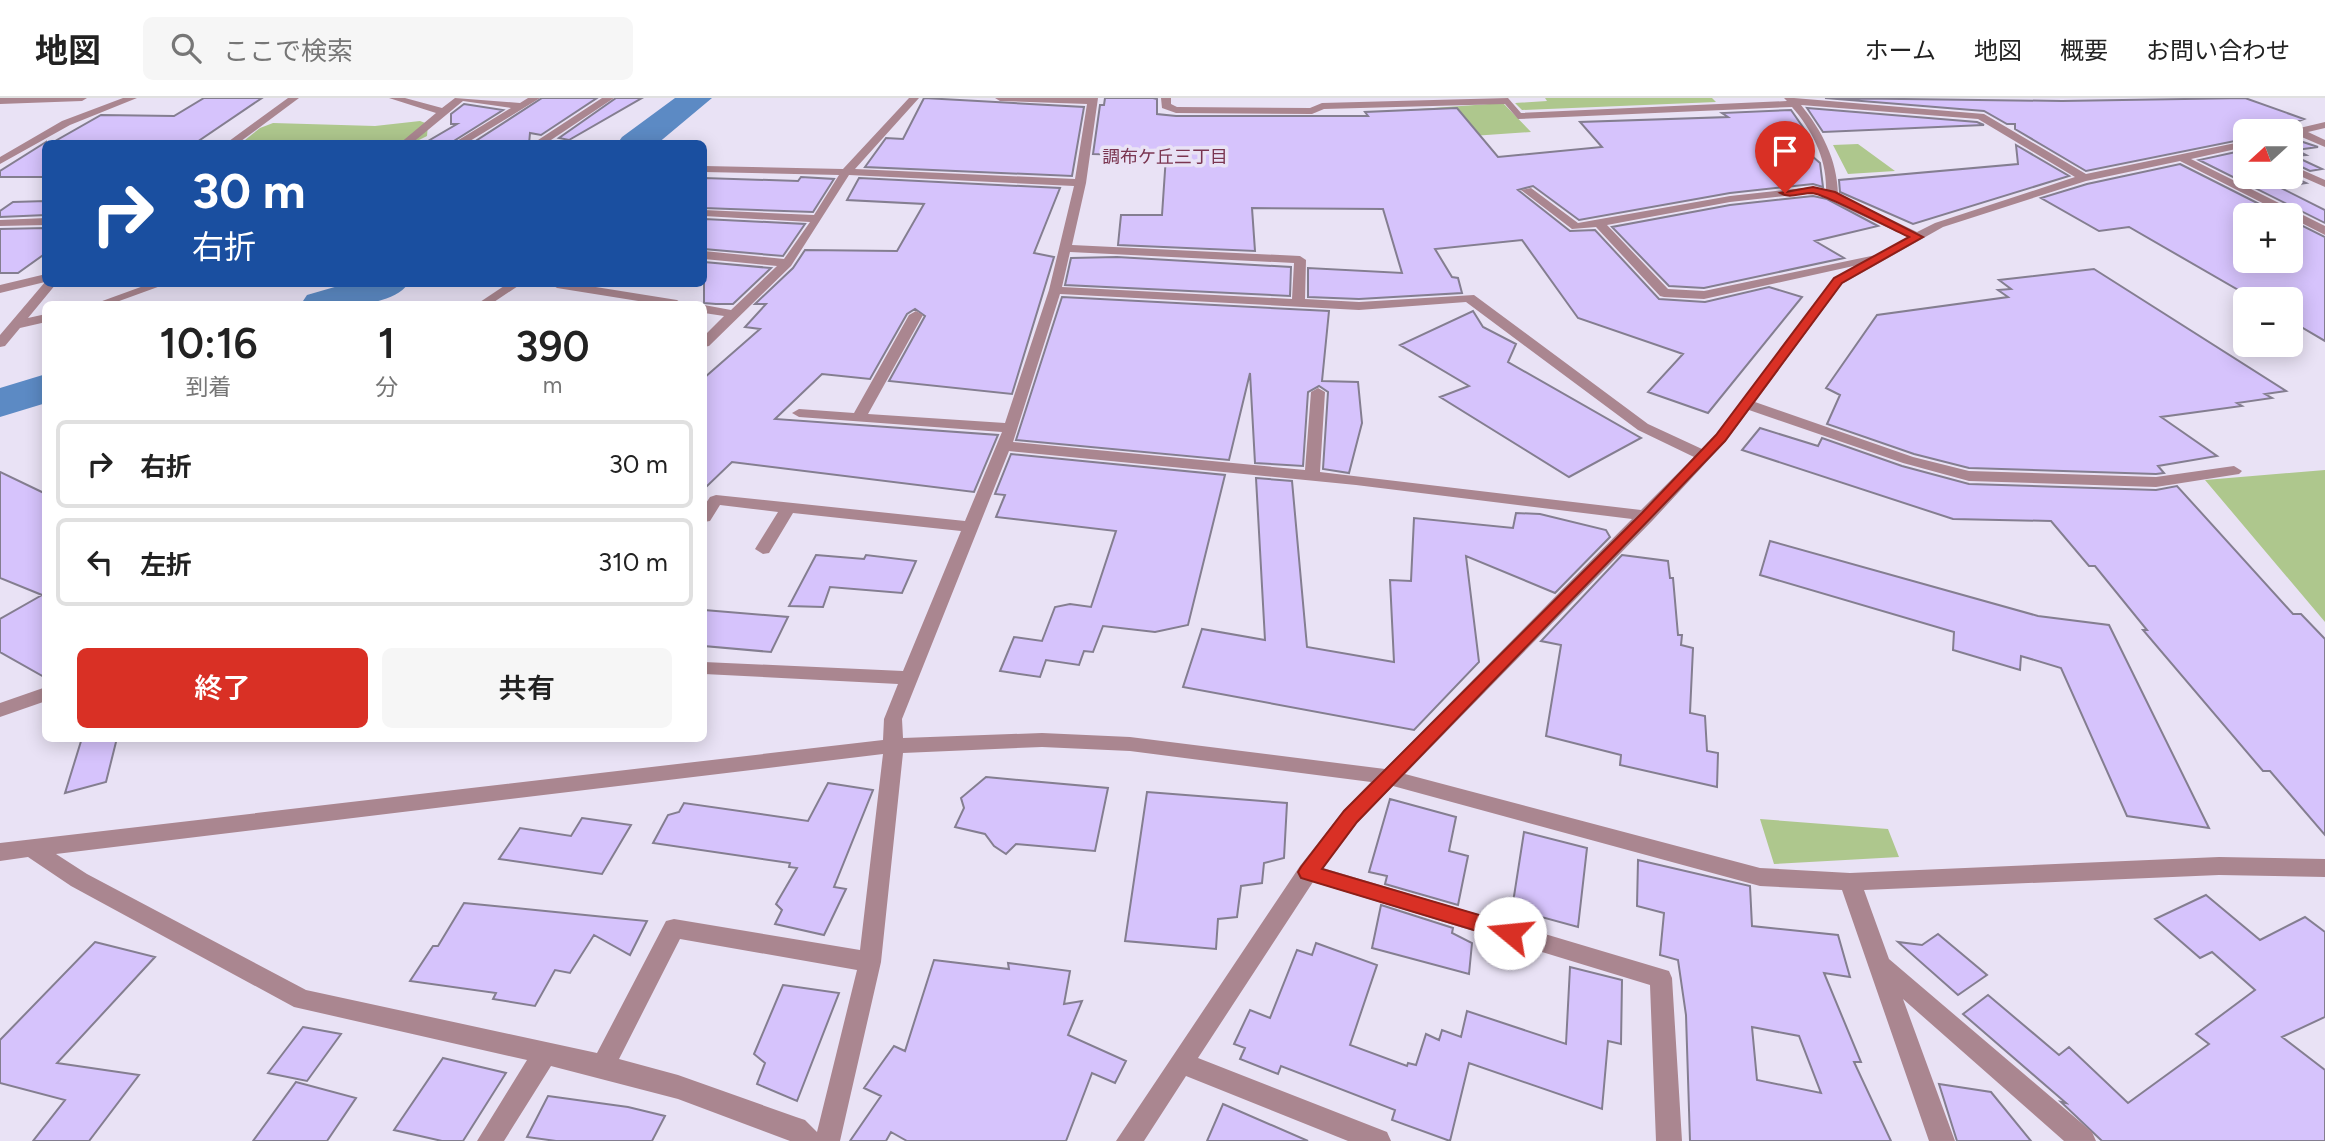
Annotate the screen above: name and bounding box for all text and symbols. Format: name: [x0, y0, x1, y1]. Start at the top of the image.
search box: [143, 17, 633, 80]
icon: search: [167, 29, 205, 67]
text: 地図: [35, 31, 101, 70]
text: ここで検索: [223, 35, 353, 67]
text: ホーム: [1865, 36, 1936, 65]
text: 地図: [1974, 36, 2022, 65]
text: 概要: [2060, 36, 2108, 65]
text: お問い合わせ: [2146, 36, 2290, 65]
north arrow: [2233, 119, 2303, 189]
map controls: [2233, 119, 2303, 357]
pin: [1755, 121, 1815, 193]
icon: arrive: [1766, 132, 1804, 170]
district label: 調布ケ丘三丁目: [1102, 146, 1228, 168]
text: 30 m: [192, 161, 305, 220]
icon: right: [77, 168, 168, 259]
button: +: [2233, 203, 2303, 273]
text: 右折: [192, 228, 256, 266]
button: −: [2233, 287, 2303, 357]
text: 10:16: [159, 318, 258, 369]
text: 1: [378, 318, 395, 369]
text: 390: [515, 321, 590, 372]
text: m: [543, 371, 562, 399]
text: 到着: [185, 373, 231, 401]
text: 分: [375, 373, 398, 401]
icon: right: [81, 445, 119, 483]
text: 30 m: [609, 448, 668, 480]
text: 右折: [140, 451, 192, 483]
icon: left: [81, 543, 119, 581]
text: 310 m: [598, 546, 668, 578]
text: 左折: [140, 549, 192, 581]
button: 終了: [77, 648, 368, 728]
button: 共有: [382, 648, 672, 728]
position arrow: [1473, 896, 1547, 970]

